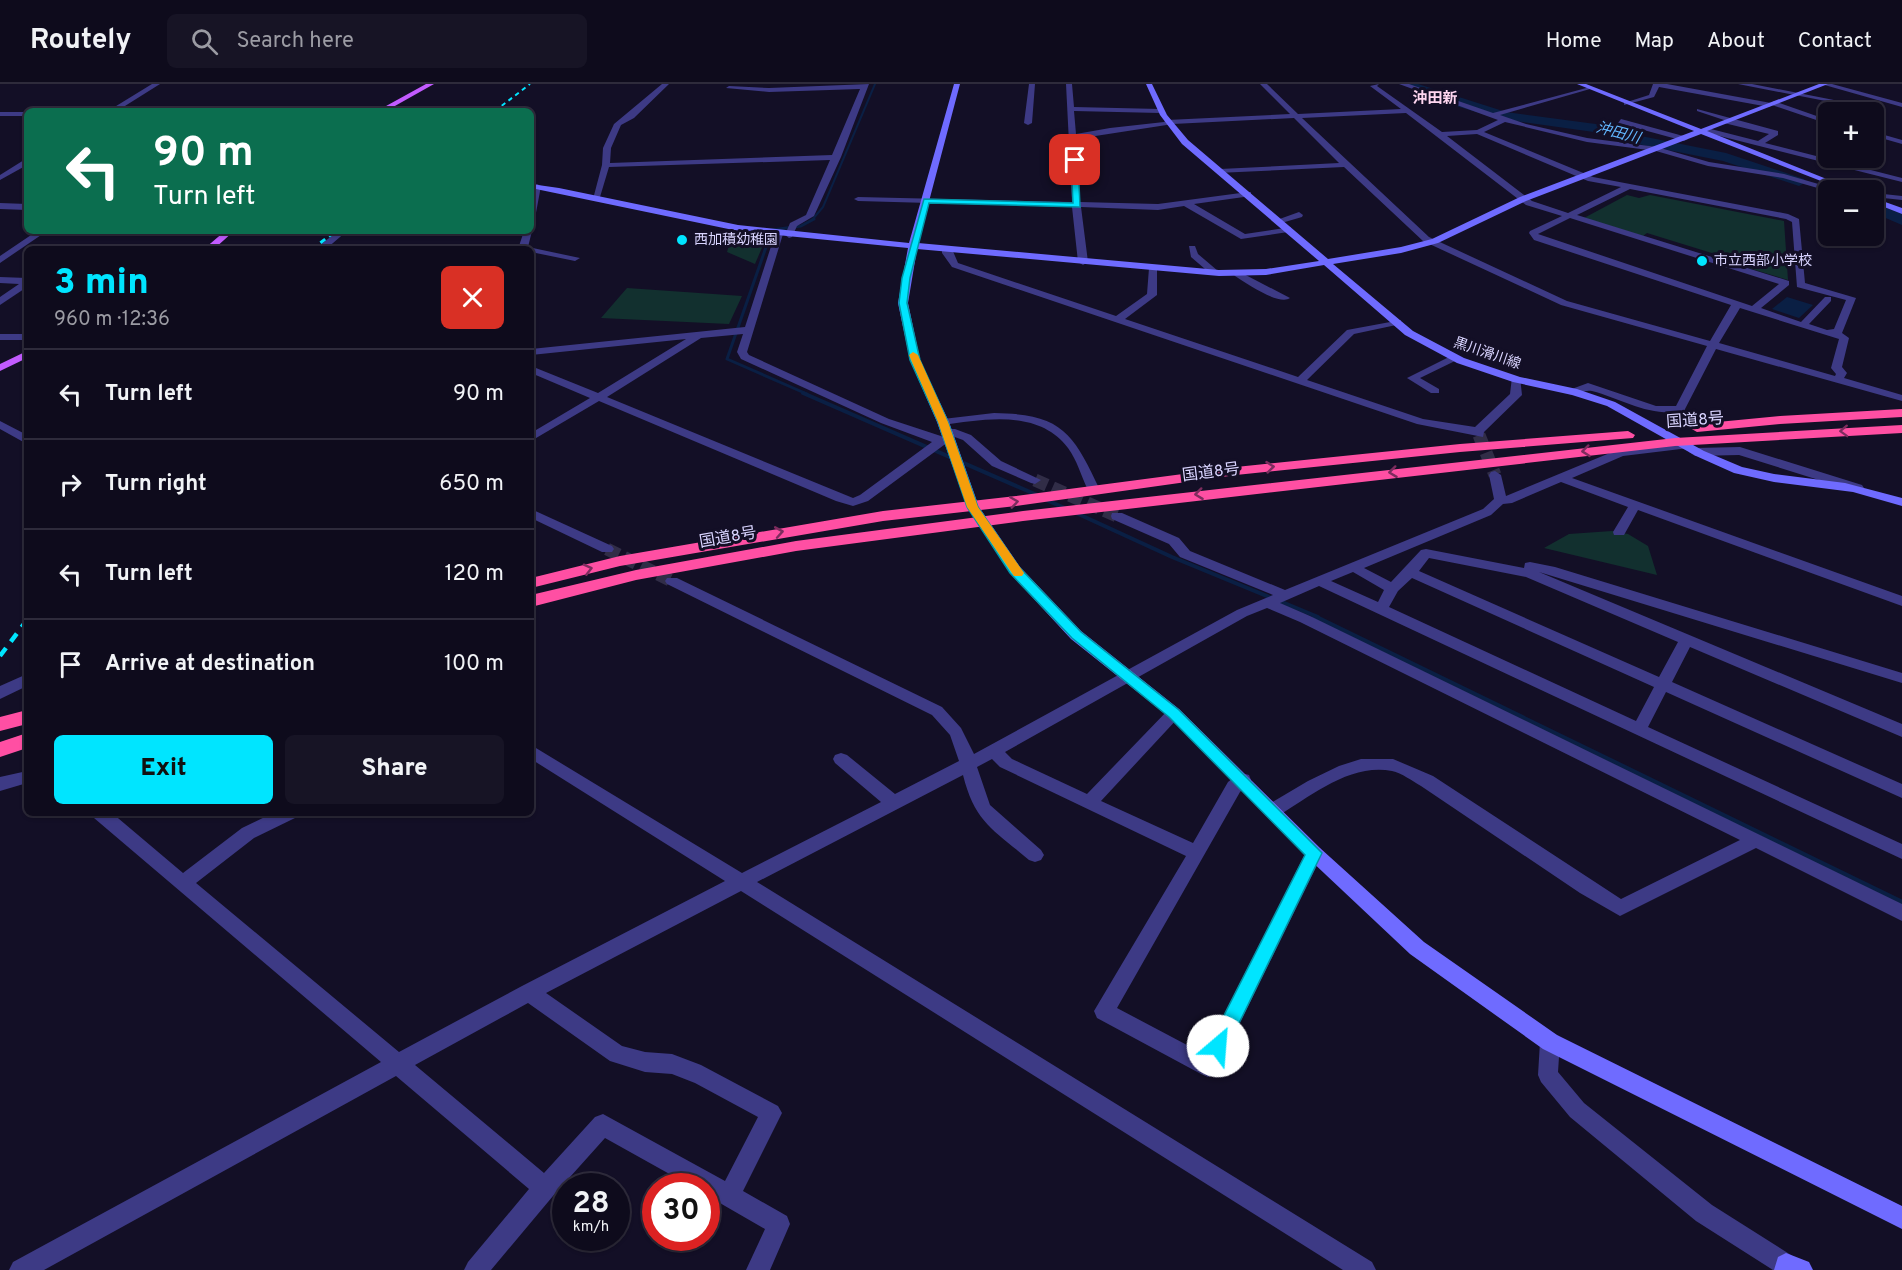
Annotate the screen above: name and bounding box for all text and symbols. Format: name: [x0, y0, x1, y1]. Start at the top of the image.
search box: [167, 14, 587, 68]
text: Routely: [30, 23, 131, 59]
icon: search: [188, 25, 221, 58]
text: Search here: [236, 28, 354, 55]
text: Home: [1546, 28, 1602, 55]
text: Map: [1635, 28, 1674, 55]
text: About: [1707, 28, 1765, 55]
text: Contact: [1798, 28, 1872, 55]
district label: 沖田新: [1412, 89, 1458, 109]
map controls: [1818, 102, 1884, 246]
button: +: [1818, 102, 1884, 168]
water label: 沖田川: [1594, 119, 1644, 150]
text: 90 m: [153, 128, 254, 181]
icon: left: [54, 132, 132, 210]
pin: [1049, 134, 1100, 185]
icon: arrive: [1058, 143, 1091, 176]
text: Turn left: [153, 180, 255, 214]
button: −: [1818, 180, 1884, 246]
place label: 西加積幼稚園: [694, 232, 778, 249]
marker: 西加積幼稚園: [675, 233, 689, 247]
place label: 市立西部小学校: [1714, 253, 1812, 270]
marker: 市立西部小学校: [1695, 254, 1709, 268]
text: 3 min: [54, 261, 149, 307]
button: close: [441, 266, 504, 329]
text: 960 m · 12:36: [54, 307, 170, 333]
street label: 黒川滑川線: [1451, 335, 1523, 373]
icon: left: [54, 378, 87, 411]
text: Turn left: [105, 381, 193, 408]
text: 90 m: [453, 381, 504, 408]
street label: 国道8号: [1665, 409, 1725, 433]
one-way arrow: [1839, 425, 1848, 438]
one-way arrow: [1582, 444, 1591, 457]
street label: 国道8号: [1181, 460, 1241, 486]
one-way arrow: [1265, 461, 1274, 474]
one-way arrow: [1388, 465, 1397, 478]
icon: right: [54, 468, 87, 501]
text: Turn right: [105, 471, 207, 498]
text: 650 m: [439, 471, 504, 498]
one-way arrow: [1194, 488, 1203, 500]
one-way arrow: [1010, 496, 1019, 508]
street label: 国道8号: [698, 523, 758, 553]
one-way arrow: [774, 526, 784, 539]
icon: left: [54, 558, 87, 591]
text: Turn left: [105, 561, 193, 588]
text: 120 m: [444, 561, 504, 588]
one-way arrow: [583, 564, 593, 577]
icon: arrive: [54, 648, 87, 681]
text: Arrive at destination: [105, 651, 315, 678]
text: 100 m: [444, 651, 504, 678]
button: Exit: [54, 735, 273, 804]
button: Share: [285, 735, 504, 804]
position arrow: [1186, 1014, 1250, 1078]
speed limit sign: 30: [642, 1173, 720, 1251]
text: 28: [572, 1186, 610, 1223]
text: km/h: [573, 1218, 609, 1237]

